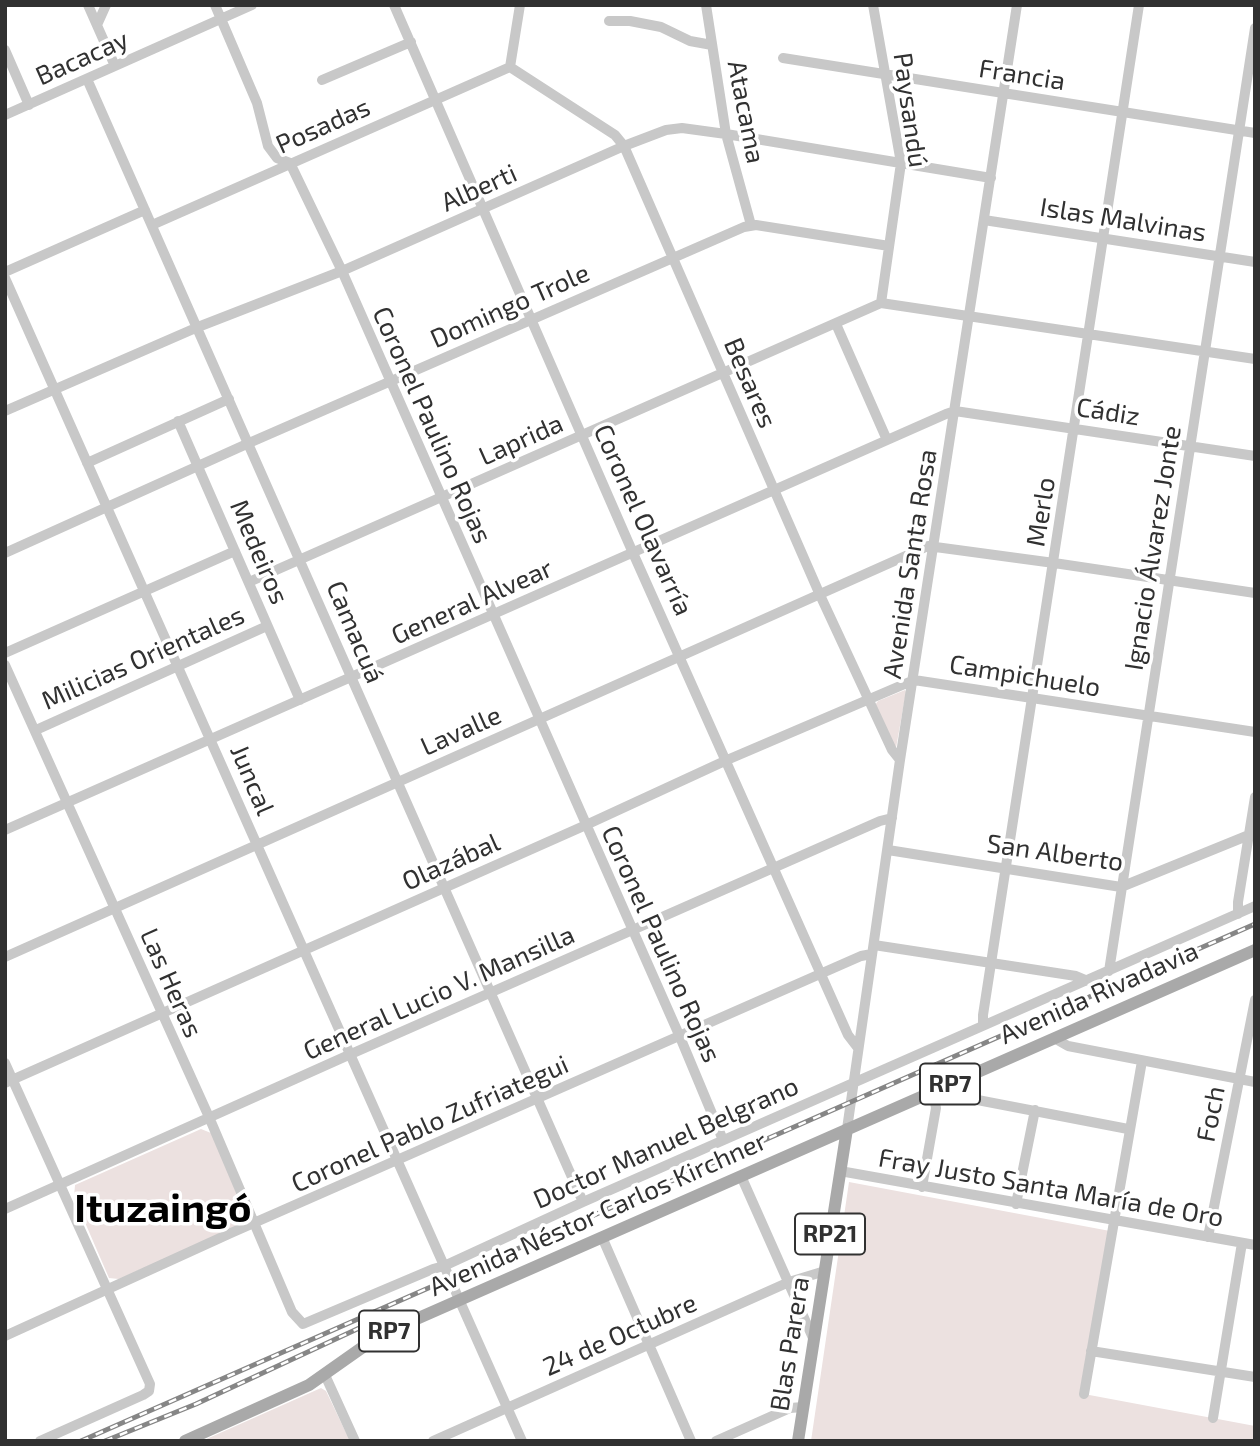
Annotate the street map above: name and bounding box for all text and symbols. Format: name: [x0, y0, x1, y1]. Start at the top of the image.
street label: Bacacay: [31, 24, 133, 92]
street label: Paysandú: [887, 51, 933, 169]
street label: Francia: [977, 53, 1067, 97]
street label: Atacama: [721, 58, 771, 166]
street label: Posadas: [271, 91, 375, 161]
street label: Alberti: [436, 158, 522, 218]
street label: Islas Malvinas: [1038, 191, 1208, 249]
street label: Domingo Trole: [426, 257, 594, 355]
street label: Coronel Paulino Rojas: [366, 302, 498, 548]
street label: Besares: [717, 333, 783, 433]
street label: Cádiz: [1074, 392, 1142, 432]
street label: Laprida: [474, 408, 568, 472]
street label: Coronel Olavarría: [587, 420, 699, 620]
street label: Ignacio Álvarez Jonte: [1118, 423, 1188, 673]
street label: Avenida Santa Rosa: [876, 447, 944, 681]
street label: Merlo: [1020, 475, 1062, 549]
street label: Medeiros: [223, 495, 295, 609]
street label: General Alvear: [387, 553, 557, 651]
street label: Camacuá: [320, 576, 390, 688]
street label: Milicias Orientales: [37, 599, 249, 717]
street label: Campichuelo: [947, 649, 1103, 703]
street label: Lavalle: [416, 699, 506, 763]
street label: Juncal: [223, 740, 281, 820]
street label: Coronel Paulino Rojas: [595, 821, 727, 1067]
street label: Olazábal: [397, 827, 505, 897]
street label: San Alberto: [985, 828, 1125, 878]
street label: General Lucio V. Mansilla: [299, 919, 579, 1067]
street label: Las Heras: [133, 924, 209, 1042]
street label: Avenida Rivadavia: [995, 935, 1203, 1051]
street label: Coronel Pablo Zufriategui: [287, 1049, 573, 1199]
road number: RP7: [920, 1064, 980, 1104]
street label: Doctor Manuel Belgrano: [529, 1070, 803, 1216]
street label: Foch: [1190, 1083, 1232, 1145]
street label: Avenida Néstor Carlos Kirchner: [424, 1125, 772, 1303]
street label: Fray Justo Santa María de Oro: [876, 1142, 1226, 1234]
district label: Ituzaingó: [74, 1185, 252, 1233]
road number: RP21: [795, 1214, 865, 1254]
street label: Blas Parera: [764, 1275, 816, 1413]
street label: 24 de Octubre: [538, 1287, 702, 1383]
road number: RP7: [359, 1310, 419, 1352]

